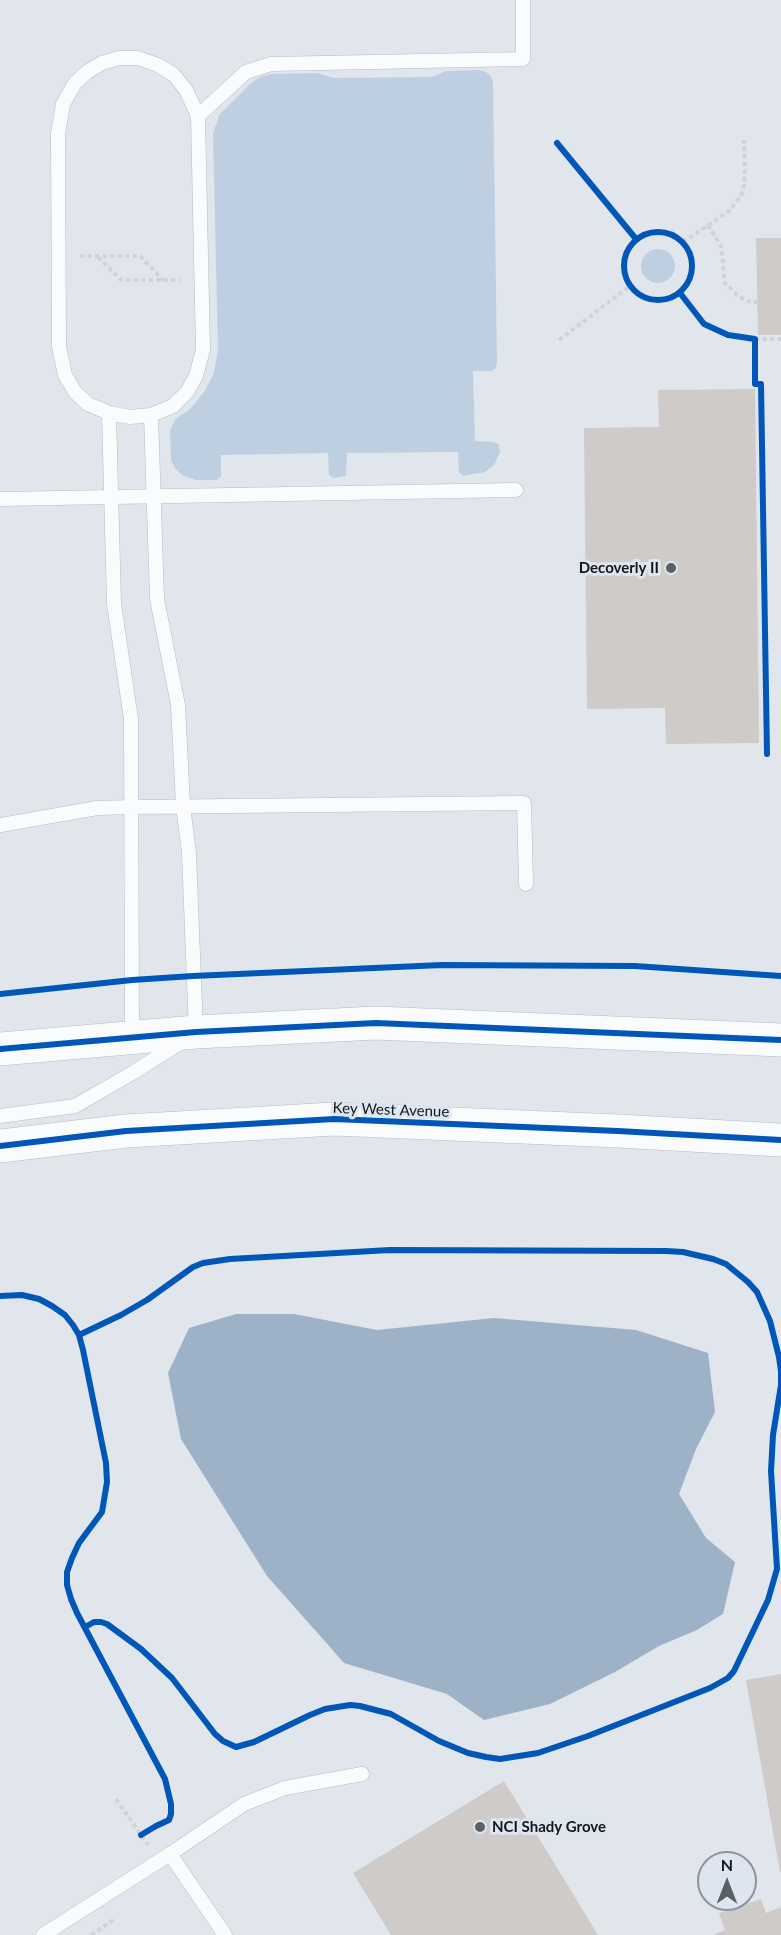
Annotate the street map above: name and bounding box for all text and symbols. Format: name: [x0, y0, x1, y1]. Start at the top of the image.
place label: Decoverly II: [579, 559, 659, 577]
marker: Decoverly II: [664, 561, 678, 575]
street label: Key West Avenue: [332, 1099, 450, 1121]
place label: NCI Shady Grove: [492, 1818, 606, 1836]
marker: NCI Shady Grove: [473, 1820, 487, 1834]
north arrow: [697, 1851, 757, 1911]
text: N: [721, 1855, 733, 1874]

